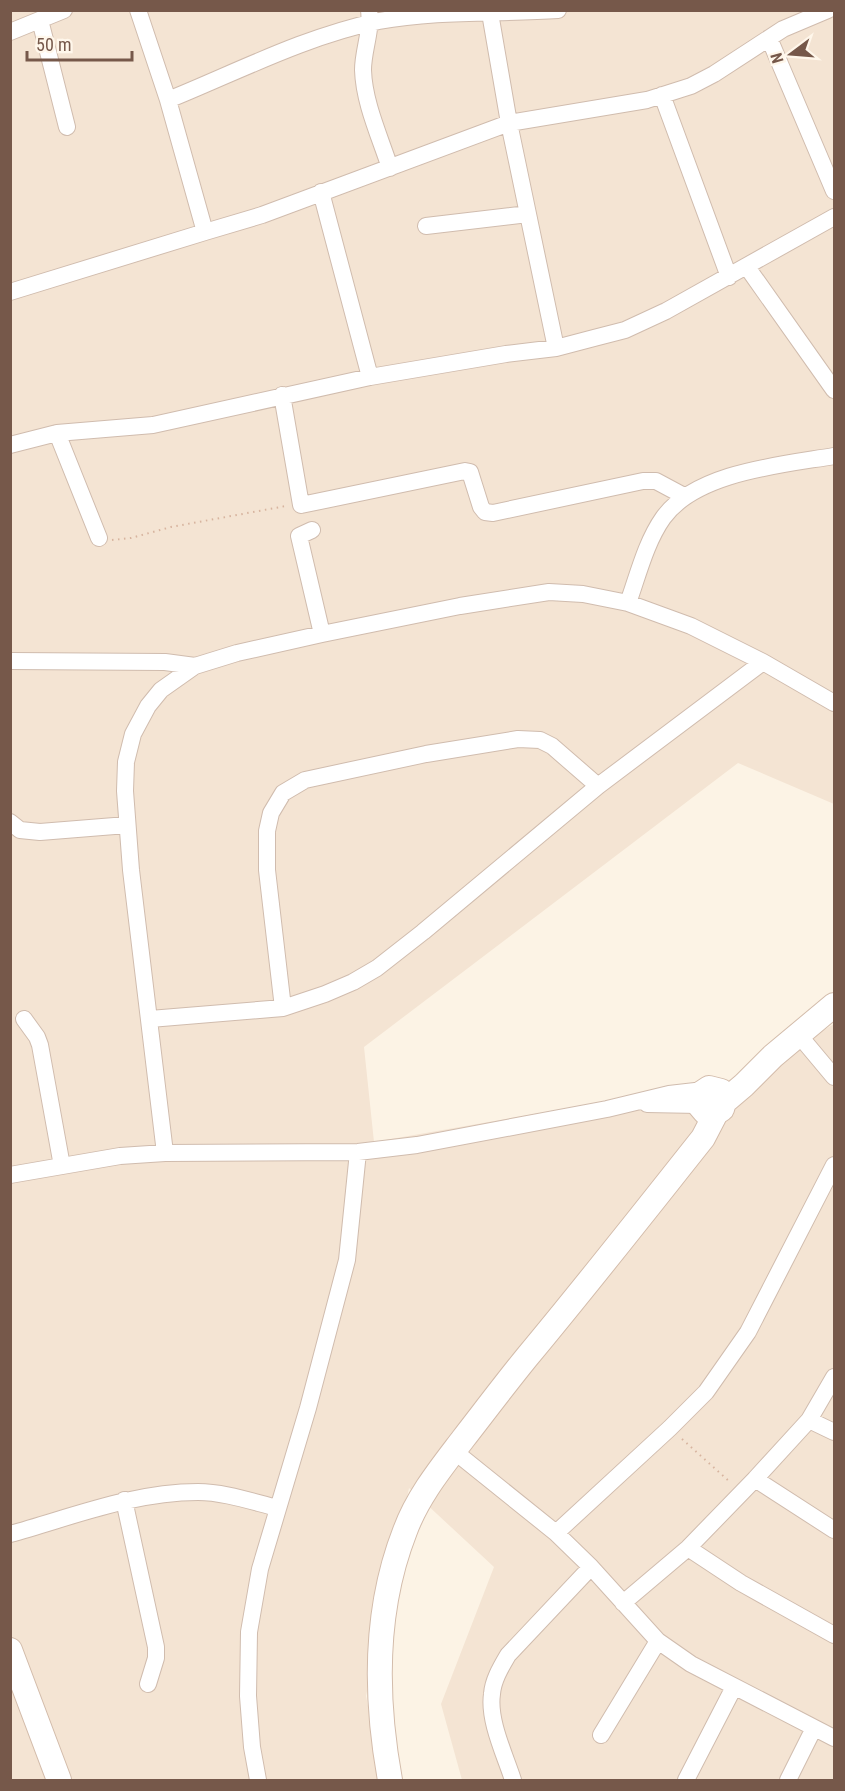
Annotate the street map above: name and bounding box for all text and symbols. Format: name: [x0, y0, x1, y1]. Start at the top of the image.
scale bar: [27, 24, 132, 62]
north arrow: [761, 24, 821, 84]
text: 50 m: [36, 34, 71, 55]
text: N: [767, 51, 788, 65]

